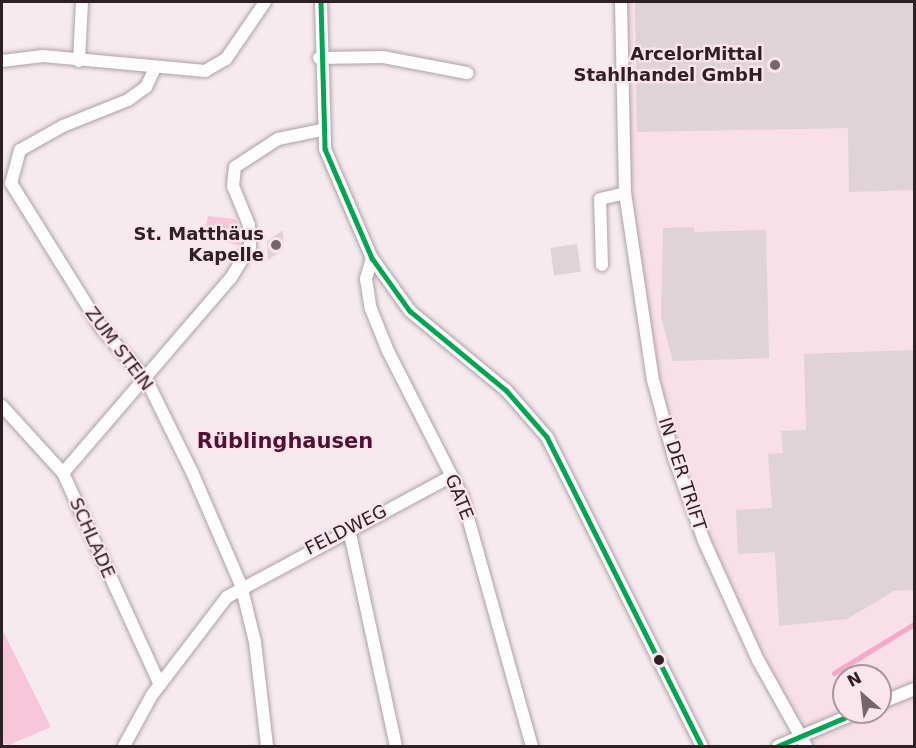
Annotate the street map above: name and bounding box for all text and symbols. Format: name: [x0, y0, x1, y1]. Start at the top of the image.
place label: ArcelorMittal Stahlhandel GmbH: [574, 44, 763, 86]
marker: ArcelorMittal Stahlhandel GmbH: [768, 58, 782, 72]
place label: St. Matthäus Kapelle: [134, 224, 264, 266]
marker: St. Matthäus Kapelle: [269, 238, 283, 252]
street label: ZUM STEIN: [80, 303, 158, 395]
street label: IN DER TRIFT: [654, 415, 710, 533]
district label: Rüblinghausen: [197, 428, 373, 454]
street label: GATE: [440, 471, 478, 523]
street label: SCHLADE: [65, 495, 119, 581]
street label: FELDWEG: [302, 500, 390, 560]
unlabelled marker: [653, 654, 665, 666]
north arrow: [832, 664, 892, 724]
text: N: [844, 668, 865, 691]

